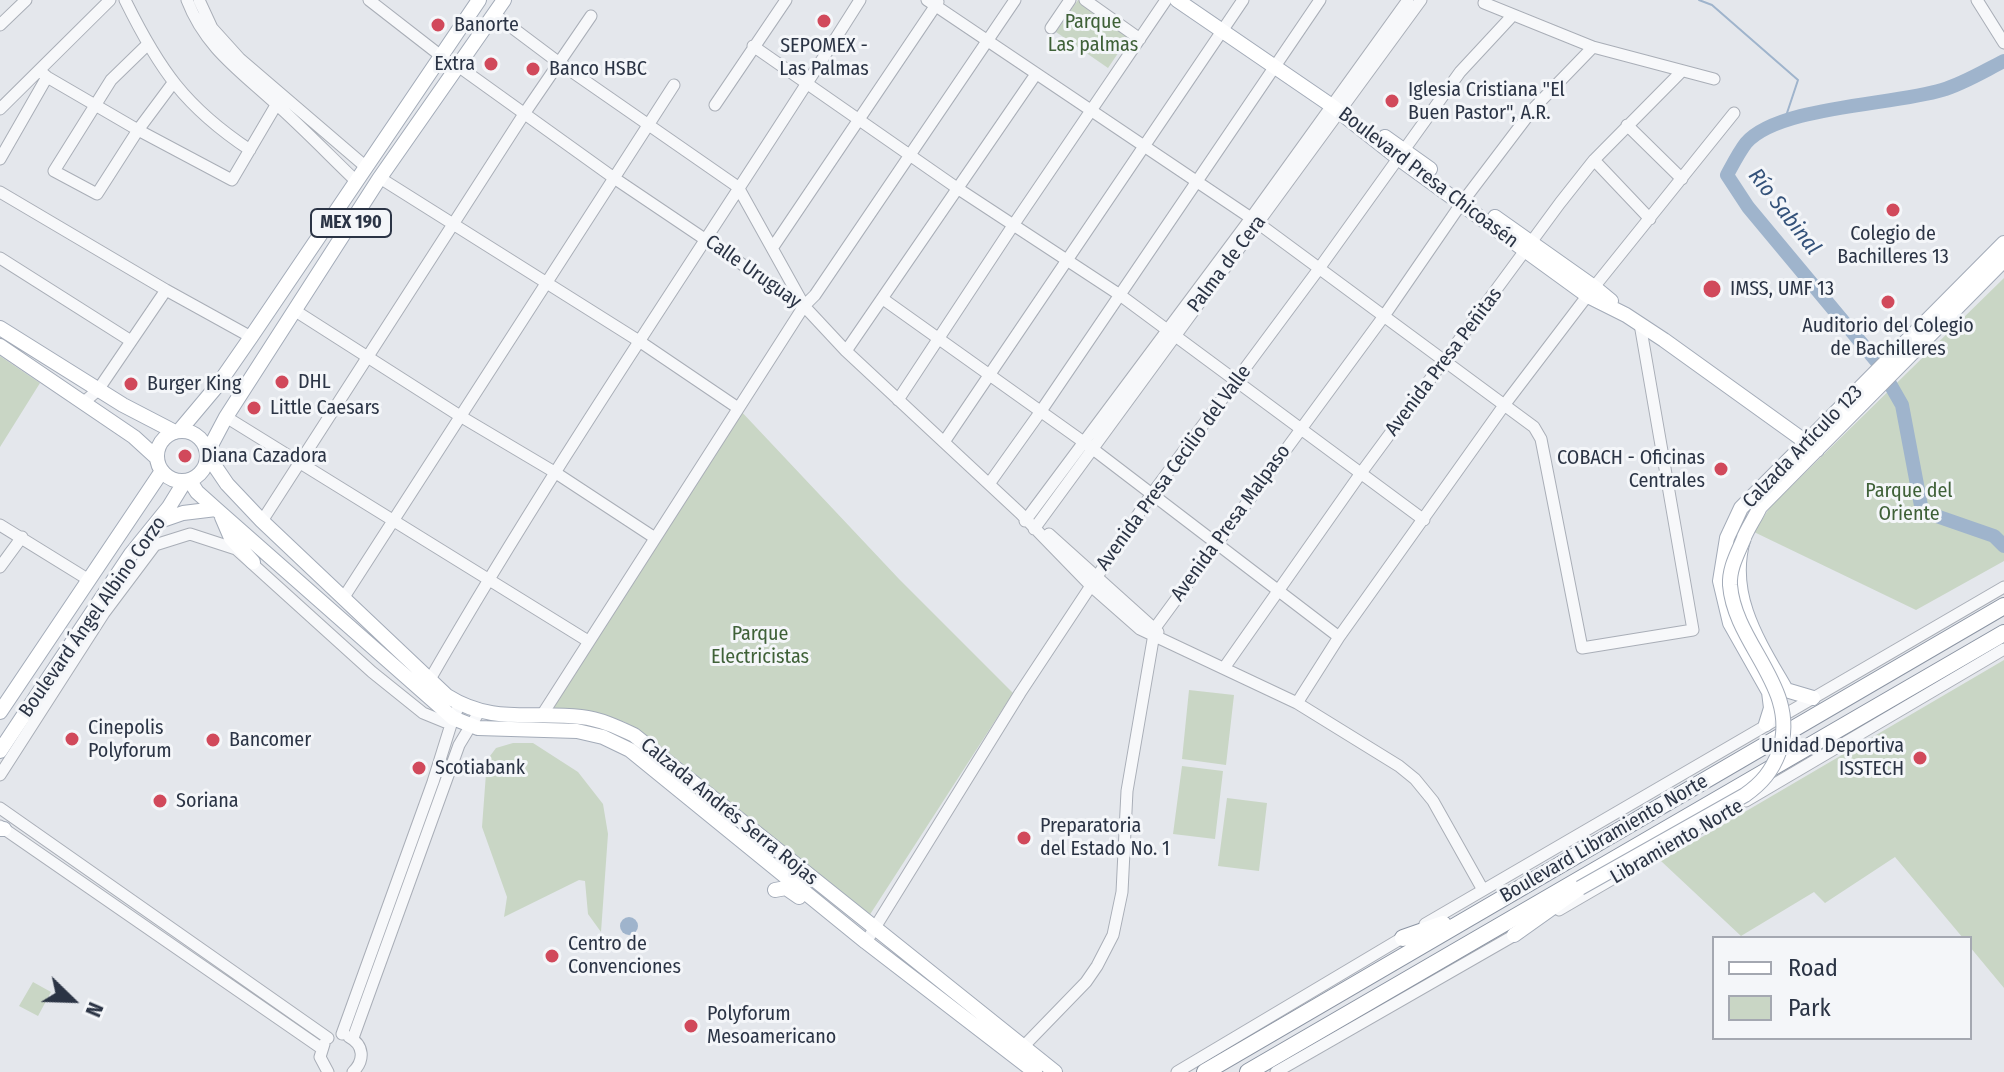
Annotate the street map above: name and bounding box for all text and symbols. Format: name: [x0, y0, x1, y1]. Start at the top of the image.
park label: Parque Las palmas: [1048, 10, 1138, 57]
marker: SEPOMEX - Las Palmas: [815, 12, 833, 30]
place label: Banorte: [454, 13, 519, 37]
marker: Banorte: [429, 16, 447, 34]
place label: SEPOMEX - Las Palmas: [779, 34, 869, 81]
place label: Extra: [434, 52, 475, 76]
marker: Extra: [482, 55, 500, 73]
place label: Banco HSBC: [549, 57, 647, 81]
marker: Banco HSBC: [524, 60, 542, 78]
place label: Iglesia Cristiana "El Buen Pastor", A.R.: [1408, 78, 1565, 125]
marker: Iglesia Cristiana "El Buen Pastor", A.R.: [1383, 92, 1401, 110]
street label: Boulevard Presa Chicoasén: [1333, 102, 1523, 254]
water label: Río Sabinal: [1742, 164, 1826, 260]
marker: Colegio de Bachilleres 13: [1884, 201, 1902, 219]
road number: MEX 190: [311, 209, 391, 237]
street label: Palma de Cera: [1183, 211, 1271, 317]
place label: Colegio de Bachilleres 13: [1837, 222, 1949, 269]
street label: Calle Uruguay: [700, 230, 806, 314]
place label: IMSS, UMF 13: [1730, 277, 1834, 301]
marker: IMSS, UMF 13: [1701, 278, 1723, 300]
street label: Avenida Presa Peñitas: [1380, 283, 1508, 441]
marker: Auditorio del Colegio de Bachilleres: [1879, 293, 1897, 311]
place label: Auditorio del Colegio de Bachilleres: [1802, 314, 1974, 361]
street label: Avenida Presa Cecilio del Valle: [1091, 361, 1257, 575]
place label: DHL: [298, 370, 331, 394]
place label: Burger King: [147, 372, 241, 396]
marker: DHL: [273, 373, 291, 391]
marker: Burger King: [122, 375, 140, 393]
street label: Calzada Artículo 123: [1738, 381, 1868, 513]
place label: Little Caesars: [270, 396, 380, 420]
marker: Little Caesars: [245, 399, 263, 417]
street label: Avenida Presa Malpaso: [1166, 440, 1296, 606]
place label: Diana Cazadora: [201, 444, 327, 468]
place label: COBACH - Oficinas Centrales: [1557, 446, 1705, 493]
marker: Diana Cazadora: [176, 447, 194, 465]
marker: COBACH - Oficinas Centrales: [1712, 460, 1730, 478]
park label: Parque del Oriente: [1865, 479, 1953, 526]
street label: Boulevard Ángel Albino Corzo: [14, 512, 172, 722]
park label: Parque Electricistas: [711, 622, 809, 669]
place label: Cinepolis Polyforum: [88, 716, 172, 763]
place label: Bancomer: [229, 728, 311, 752]
marker: Cinepolis Polyforum: [63, 730, 81, 748]
marker: Bancomer: [204, 731, 222, 749]
street label: Calzada Andrés Serra Rojas: [636, 733, 822, 891]
place label: Unidad Deportiva ISSTECH: [1761, 734, 1904, 781]
marker: Unidad Deportiva ISSTECH: [1911, 749, 1929, 767]
place label: Scotiabank: [435, 756, 525, 780]
marker: Scotiabank: [410, 759, 428, 777]
street label: Boulevard Libramiento Norte: [1496, 770, 1712, 908]
place label: Soriana: [176, 789, 239, 813]
marker: Soriana: [151, 792, 169, 810]
street label: Libramiento Norte: [1607, 794, 1747, 890]
place label: Preparatoria del Estado No. 1: [1040, 814, 1170, 861]
marker: Preparatoria del Estado No. 1: [1015, 829, 1033, 847]
place label: Centro de Convenciones: [568, 932, 681, 979]
legend: [1712, 936, 1972, 1040]
marker: Centro de Convenciones: [543, 947, 561, 965]
text: Road: [1788, 954, 1838, 982]
north arrow: [32, 960, 112, 1040]
text: Park: [1788, 994, 1831, 1022]
text: N: [80, 998, 110, 1021]
place label: Polyforum Mesoamericano: [707, 1002, 836, 1049]
marker: Polyforum Mesoamericano: [682, 1017, 700, 1035]

